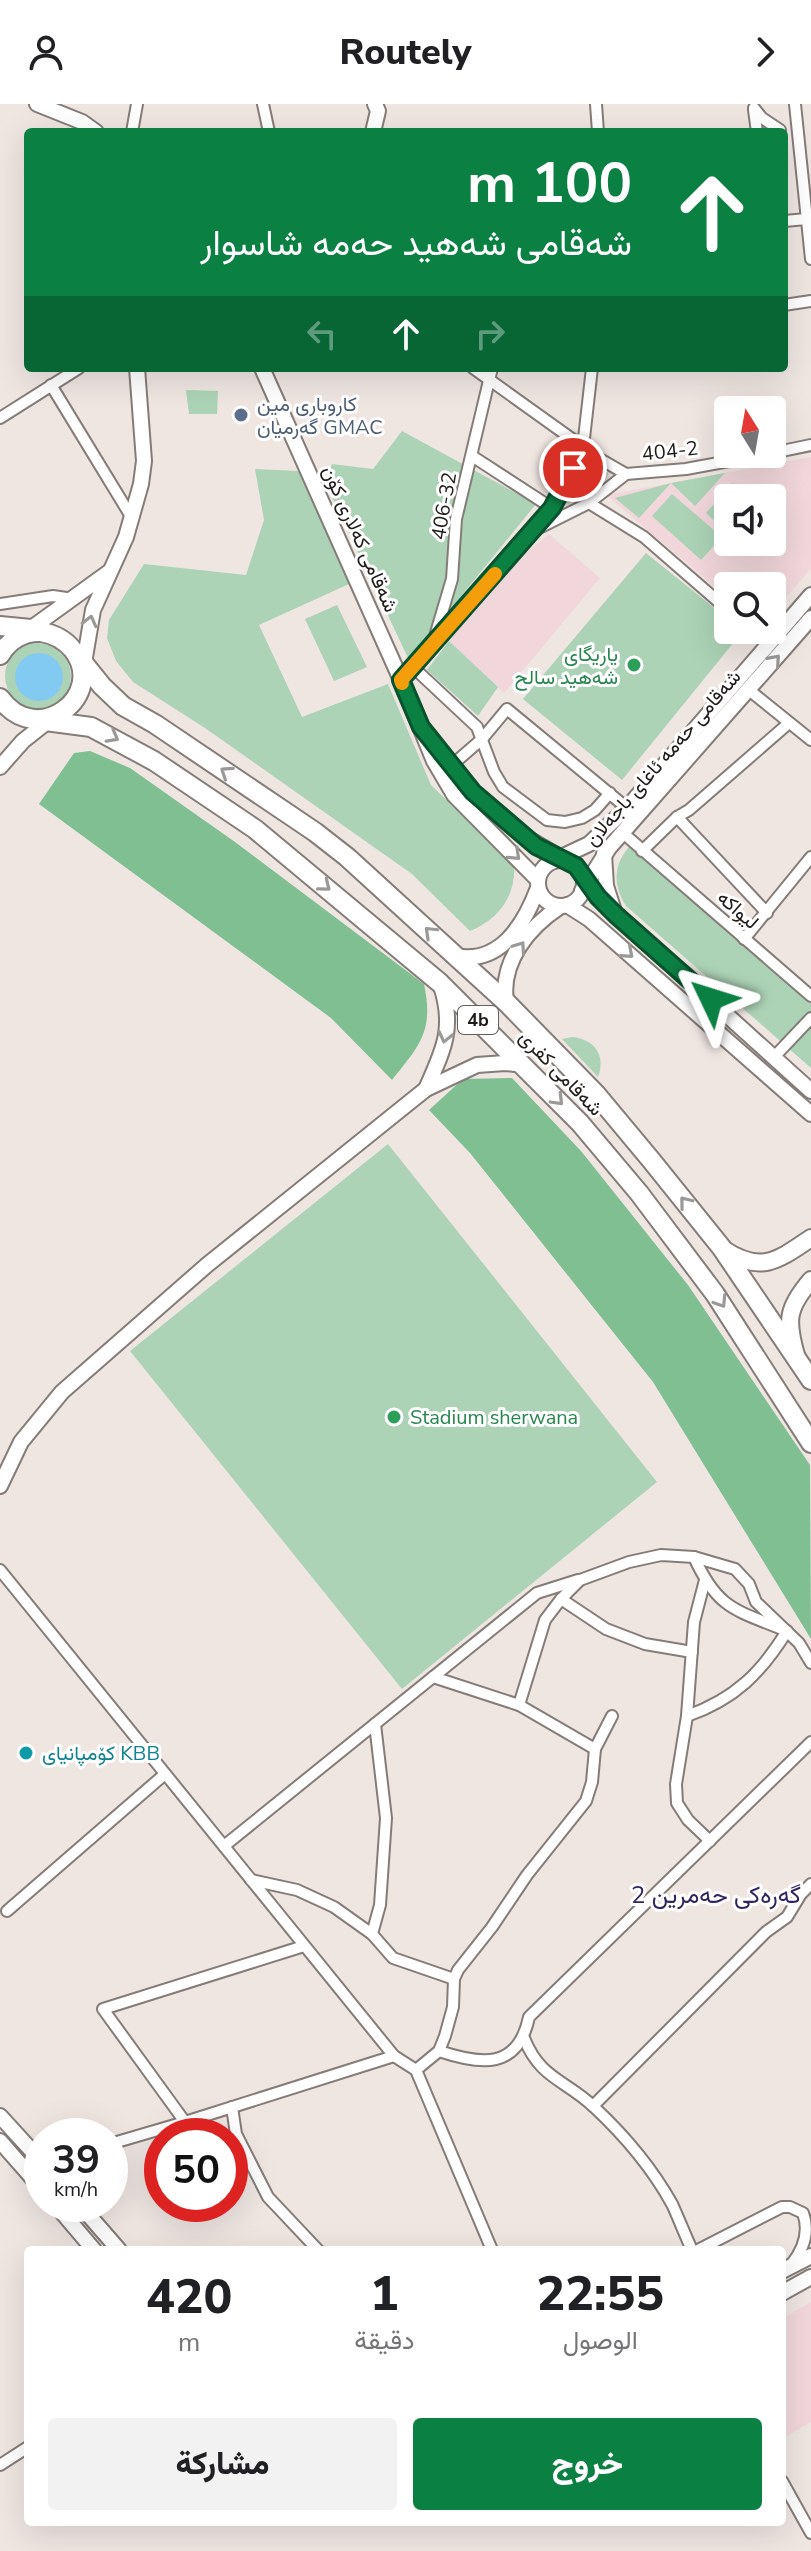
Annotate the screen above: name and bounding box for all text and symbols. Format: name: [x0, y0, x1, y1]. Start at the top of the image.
text: Routely: [340, 28, 471, 77]
icon: person: [24, 30, 68, 74]
icon: forward: [743, 30, 787, 74]
text: 100 m: [467, 145, 632, 222]
icon: ahead: [660, 160, 764, 264]
text: شەقامی شەهید حەمە شاسوار: [200, 219, 632, 268]
icon: left: [300, 312, 344, 356]
icon: ahead: [384, 312, 428, 356]
icon: right: [468, 312, 512, 356]
place label: کاروباری مین گەرمیان GMAC: [257, 391, 383, 441]
north arrow: [714, 396, 786, 468]
map controls: [714, 396, 786, 644]
marker: کاروباری مین گەرمیان GMAC: [232, 406, 250, 424]
pin: [539, 434, 607, 502]
street label: 404-2: [641, 435, 699, 467]
icon: arrive: [551, 446, 595, 490]
street label: شەقامی کەلاری کۆن: [316, 461, 404, 617]
street label: 406-32: [425, 470, 463, 542]
button: sound: [714, 484, 786, 556]
button: search: [714, 572, 786, 644]
one-way arrow: [81, 615, 98, 629]
place label: یاریگای شەهید سالح: [514, 641, 618, 691]
one-way arrow: [765, 655, 780, 670]
marker: یاریگای شەهید سالح: [625, 656, 643, 674]
street label: شەقامی حەمە ئاغای باجەلان: [579, 664, 747, 852]
one-way arrow: [104, 728, 119, 743]
one-way arrow: [220, 767, 235, 782]
one-way arrow: [506, 846, 521, 860]
one-way arrow: [316, 876, 331, 891]
street label: لیواکە: [711, 884, 765, 936]
one-way arrow: [425, 927, 439, 942]
one-way arrow: [510, 941, 525, 956]
one-way arrow: [619, 943, 634, 958]
position arrow: [669, 957, 753, 1041]
road number: 4b: [458, 1006, 498, 1034]
street label: شەقامی کفری: [513, 1024, 609, 1122]
one-way arrow: [437, 1030, 454, 1043]
one-way arrow: [549, 1091, 563, 1105]
one-way arrow: [681, 1196, 695, 1211]
one-way arrow: [711, 1293, 726, 1308]
place label: Stadium sherwana: [410, 1404, 578, 1431]
marker: Stadium sherwana: [385, 1408, 403, 1426]
place label: کۆمپانیای KBB: [42, 1740, 160, 1767]
marker: کۆمپانیای KBB: [17, 1744, 35, 1762]
district label: گەرەکی حەمرین 2: [631, 1879, 801, 1911]
speed limit sign: 50: [144, 2118, 248, 2222]
text: 39: [52, 2133, 100, 2187]
text: km/h: [54, 2176, 98, 2203]
text: 1: [370, 2261, 399, 2327]
text: 22:55: [536, 2261, 664, 2327]
text: 420: [146, 2264, 232, 2330]
text: دقيقة: [354, 2323, 414, 2358]
text: الوصول: [563, 2323, 638, 2358]
text: m: [178, 2325, 200, 2360]
button: مشاركة: [48, 2418, 397, 2510]
button: خروج: [413, 2418, 762, 2510]

